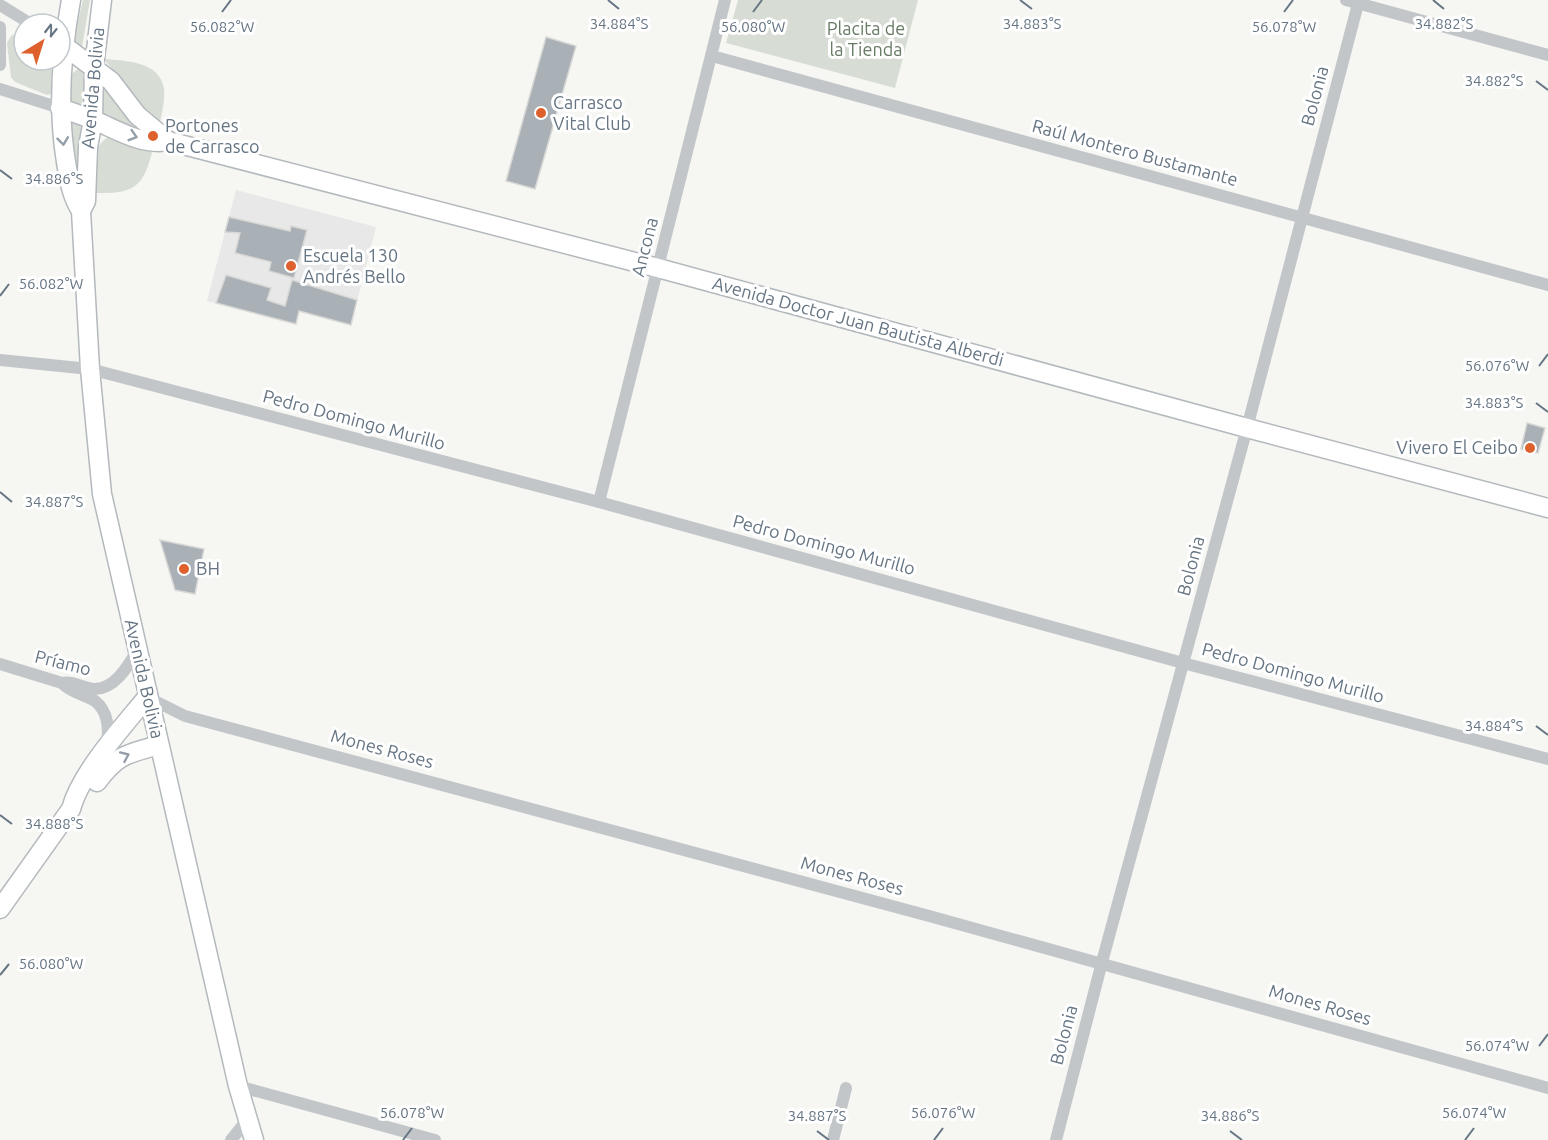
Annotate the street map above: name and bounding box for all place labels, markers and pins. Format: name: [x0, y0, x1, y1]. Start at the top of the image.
place label: Carrasco Vital Club: [553, 92, 631, 133]
marker: Carrasco Vital Club: [534, 106, 548, 120]
place label: Portones de Carrasco: [165, 115, 259, 156]
marker: Portones de Carrasco: [146, 129, 160, 143]
place label: Escuela 130 Andrés Bello: [303, 245, 406, 286]
marker: Escuela 130 Andrés Bello: [284, 259, 298, 273]
place label: Vivero El Ceibo: [1396, 437, 1518, 457]
marker: Vivero El Ceibo: [1523, 441, 1537, 455]
place label: BH: [196, 558, 220, 578]
marker: BH: [177, 562, 191, 576]

